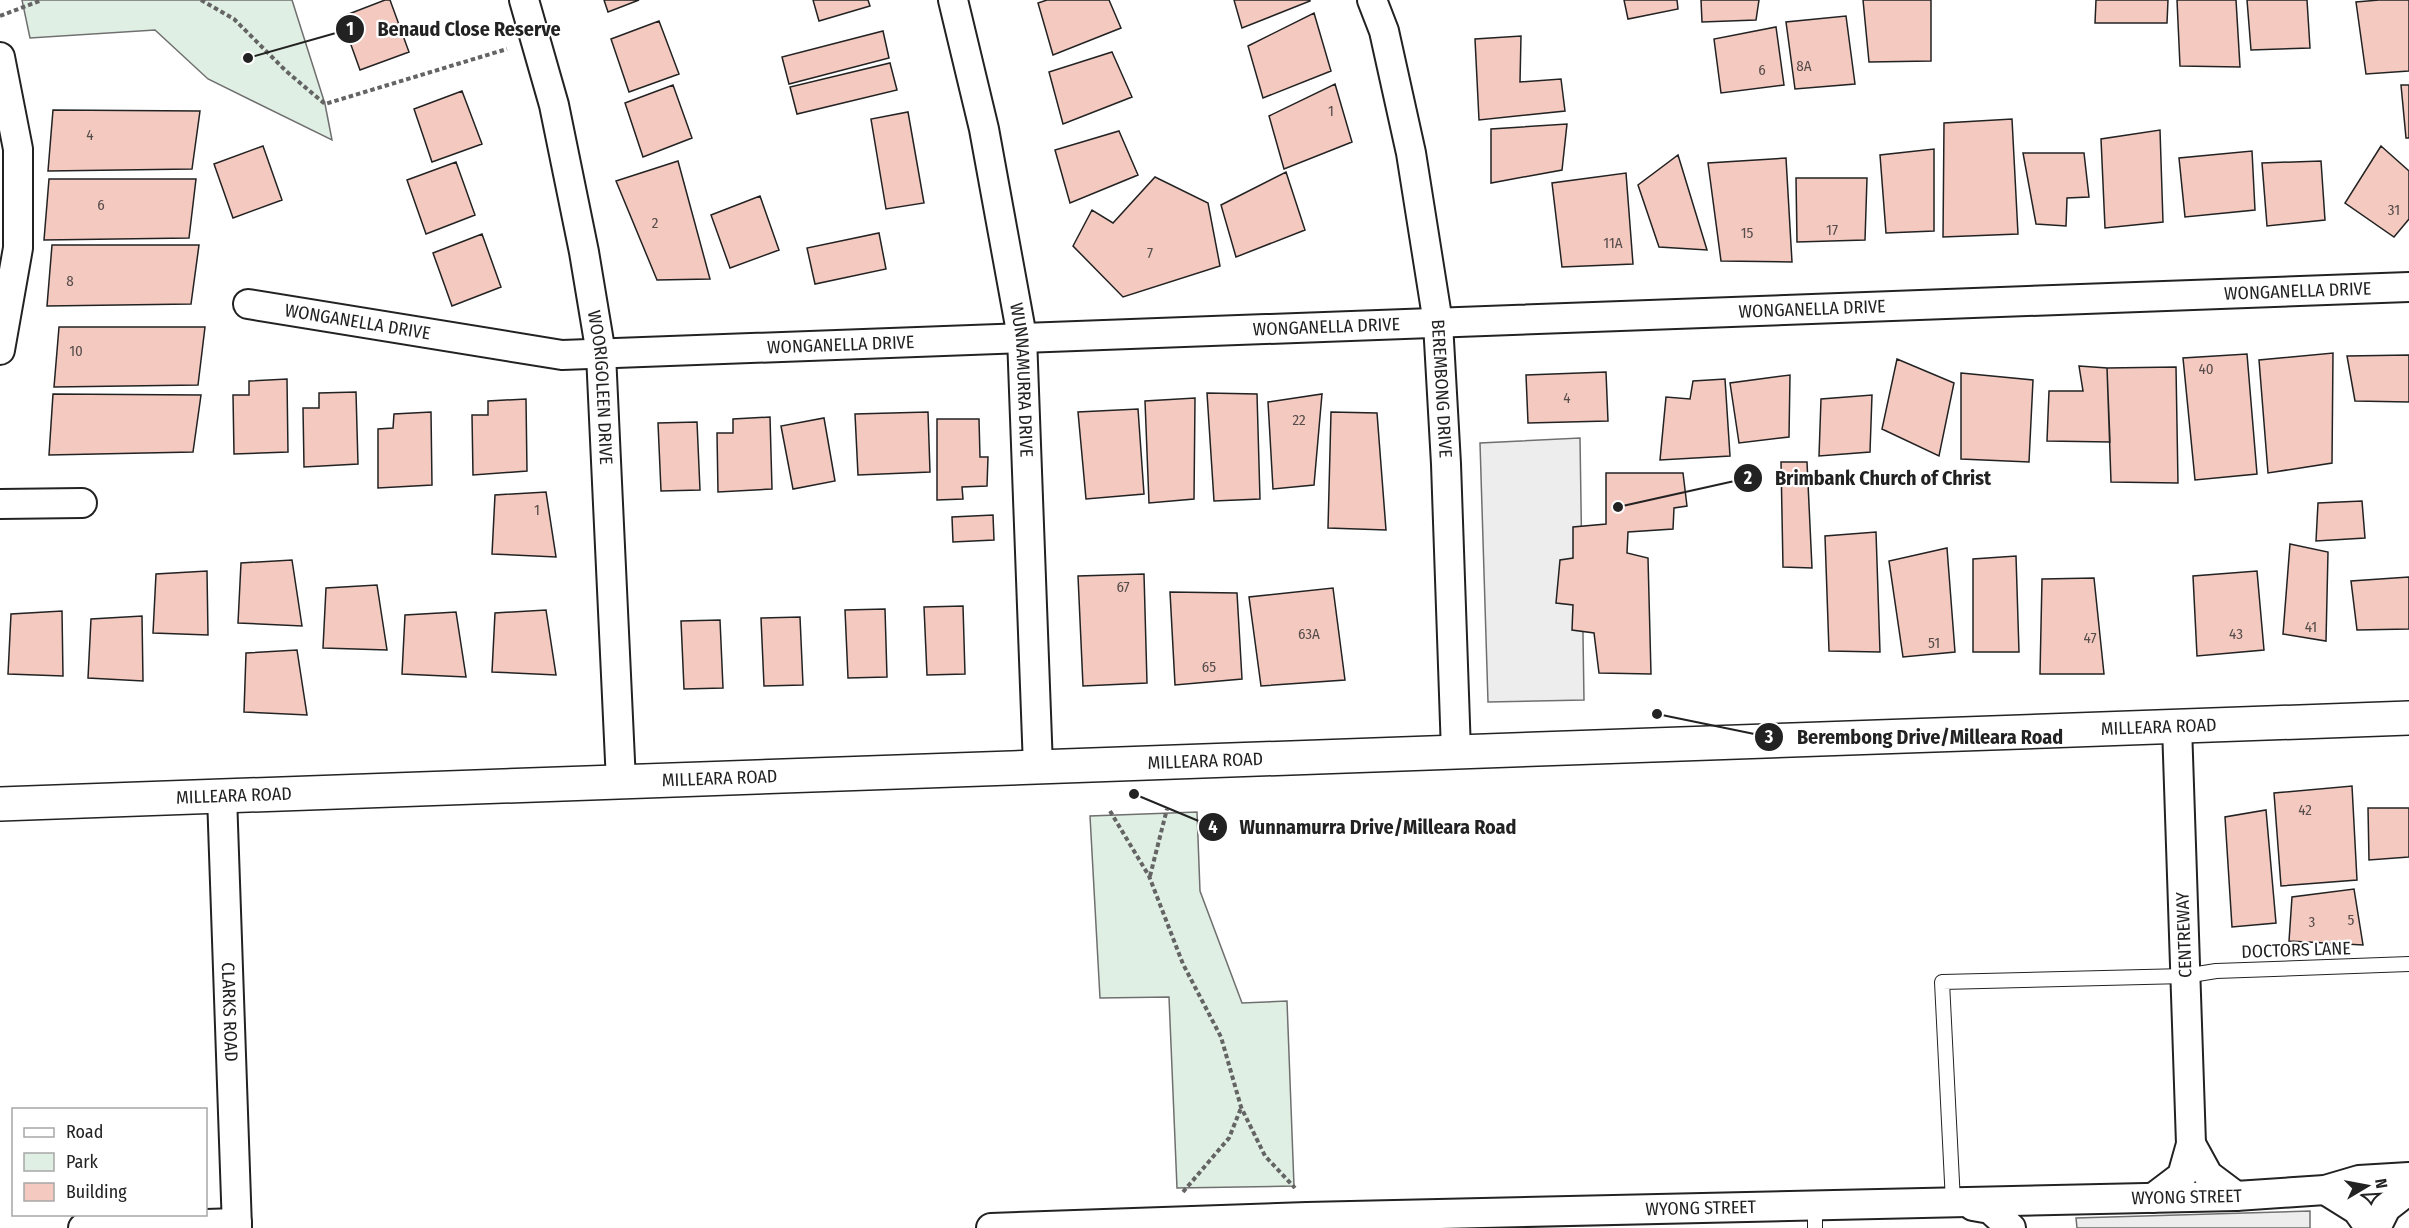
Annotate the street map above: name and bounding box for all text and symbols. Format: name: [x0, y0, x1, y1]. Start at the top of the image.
callout: Benaud Close Reserve: [335, 10, 573, 48]
text: Benaud Close Reserve: [377, 17, 561, 41]
text: 1: [346, 18, 354, 40]
house number: 8A: [1796, 57, 1812, 75]
house number: 6: [1758, 61, 1766, 79]
house number: 1: [1328, 102, 1334, 120]
house number: 4: [86, 126, 94, 144]
house number: 6: [97, 196, 105, 214]
house number: 31: [2388, 201, 2400, 219]
house number: 2: [652, 214, 659, 232]
house number: 17: [1826, 221, 1838, 239]
house number: 15: [1741, 224, 1753, 242]
house number: 11A: [1603, 234, 1623, 252]
house number: 7: [1147, 244, 1153, 262]
house number: 8: [66, 272, 74, 290]
street label: WONGANELLA DRIVE: [2224, 277, 2372, 305]
street label: WONGANELLA DRIVE: [1738, 295, 1886, 323]
street label: WONGANELLA DRIVE: [283, 299, 432, 344]
street label: WUNNAMURRA DRIVE: [1005, 301, 1037, 458]
street label: WOORIGOLEEN DRIVE: [583, 309, 617, 465]
street label: WONGANELLA DRIVE: [1252, 313, 1400, 341]
street label: BEREMBONG DRIVE: [1427, 319, 1457, 458]
street label: WONGANELLA DRIVE: [767, 331, 915, 358]
house number: 10: [69, 342, 83, 360]
house number: 40: [2198, 360, 2214, 378]
house number: 4: [1563, 389, 1571, 407]
house number: 22: [1292, 411, 1306, 429]
callout: Brimbank Church of Christ: [1733, 459, 2004, 497]
text: Brimbank Church of Christ: [1775, 466, 1992, 490]
text: 2: [1743, 467, 1752, 489]
house number: 1: [534, 501, 540, 519]
house number: 67: [1116, 578, 1130, 596]
house number: 41: [2305, 618, 2317, 636]
house number: 63A: [1298, 625, 1320, 643]
house number: 43: [2229, 625, 2243, 643]
house number: 47: [2083, 629, 2097, 647]
house number: 51: [1928, 634, 1940, 652]
house number: 65: [1202, 658, 1216, 676]
street label: MILLEARA ROAD: [2100, 714, 2217, 740]
callout: Berembong Drive/Milleara Road: [1754, 718, 2075, 756]
text: Berembong Drive/Milleara Road: [1797, 725, 2063, 749]
text: 3: [1764, 726, 1774, 748]
street label: MILLEARA ROAD: [1147, 748, 1263, 774]
street label: MILLEARA ROAD: [661, 765, 778, 791]
street label: MILLEARA ROAD: [176, 783, 292, 809]
house number: 42: [2298, 801, 2312, 819]
callout: Wunnamurra Drive/Milleara Road: [1198, 808, 1529, 846]
text: Wunnamurra Drive/Milleara Road: [1240, 815, 1516, 839]
text: 4: [1208, 816, 1218, 838]
street label: CENTREWAY: [2172, 892, 2196, 978]
house number: 5: [2348, 911, 2355, 929]
house number: 3: [2309, 913, 2316, 931]
street label: DOCTORS LANE: [2241, 937, 2351, 963]
street label: CLARKS ROAD: [217, 962, 242, 1062]
legend: [12, 1108, 207, 1216]
text: Road: [66, 1121, 103, 1143]
text: Park: [66, 1151, 99, 1173]
north arrow: [2337, 1156, 2397, 1216]
text: N: [2371, 1177, 2391, 1190]
text: Building: [66, 1181, 127, 1203]
street label: WYONG STREET: [2131, 1185, 2243, 1209]
street label: WYONG STREET: [1645, 1196, 1757, 1220]

